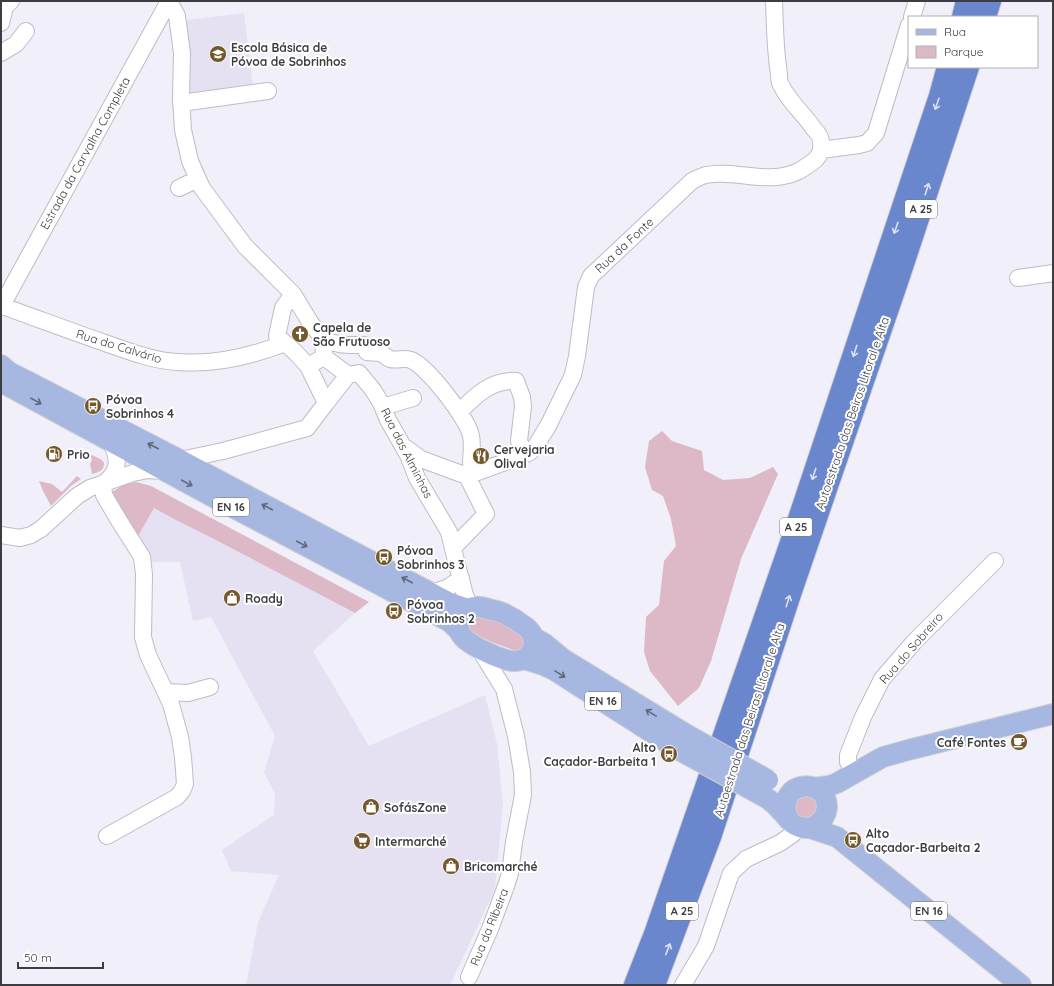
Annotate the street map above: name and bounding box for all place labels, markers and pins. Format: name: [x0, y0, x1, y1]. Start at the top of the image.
place label: Escola Básica de Póvoa de Sobrinhos: [231, 40, 347, 69]
school or university icon: Escola Básica de Póvoa de Sobrinhos: [208, 44, 228, 64]
place label: Capela de São Frutuoso: [313, 320, 391, 349]
church icon: Capela de São Frutuoso: [290, 324, 310, 344]
place label: Póvoa Sobrinhos 4: [106, 392, 174, 421]
bus stop icon: Póvoa Sobrinhos 4: [83, 396, 103, 416]
place label: Cervejaria Olival: [494, 442, 555, 471]
fuel station icon: Prio: [44, 444, 64, 464]
restaurant icon: Cervejaria Olival: [471, 446, 491, 466]
place label: Prio: [67, 447, 90, 462]
place label: Póvoa Sobrinhos 3: [397, 543, 465, 572]
bus stop icon: Póvoa Sobrinhos 3: [374, 547, 394, 567]
shop icon: Roady: [222, 588, 242, 608]
place label: Roady: [245, 591, 283, 606]
place label: Póvoa Sobrinhos 2: [407, 597, 475, 626]
bus stop icon: Póvoa Sobrinhos 2: [384, 601, 404, 621]
cafe icon: Café Fontes: [1009, 732, 1029, 752]
place label: Café Fontes: [937, 735, 1006, 750]
place label: Alto Caçador-Barbeita 1: [544, 740, 657, 769]
bus stop icon: Alto Caçador-Barbeita 1: [659, 744, 679, 764]
shop icon: SofásZone: [361, 797, 381, 817]
place label: SofásZone: [384, 800, 447, 815]
place label: Alto Caçador-Barbeita 2: [866, 826, 981, 855]
bus stop icon: Alto Caçador-Barbeita 2: [843, 830, 863, 850]
supermarket icon: Intermarché: [352, 831, 372, 851]
place label: Intermarché: [375, 834, 447, 849]
shop icon: Bricomarché: [441, 856, 461, 876]
place label: Bricomarché: [464, 859, 538, 874]

